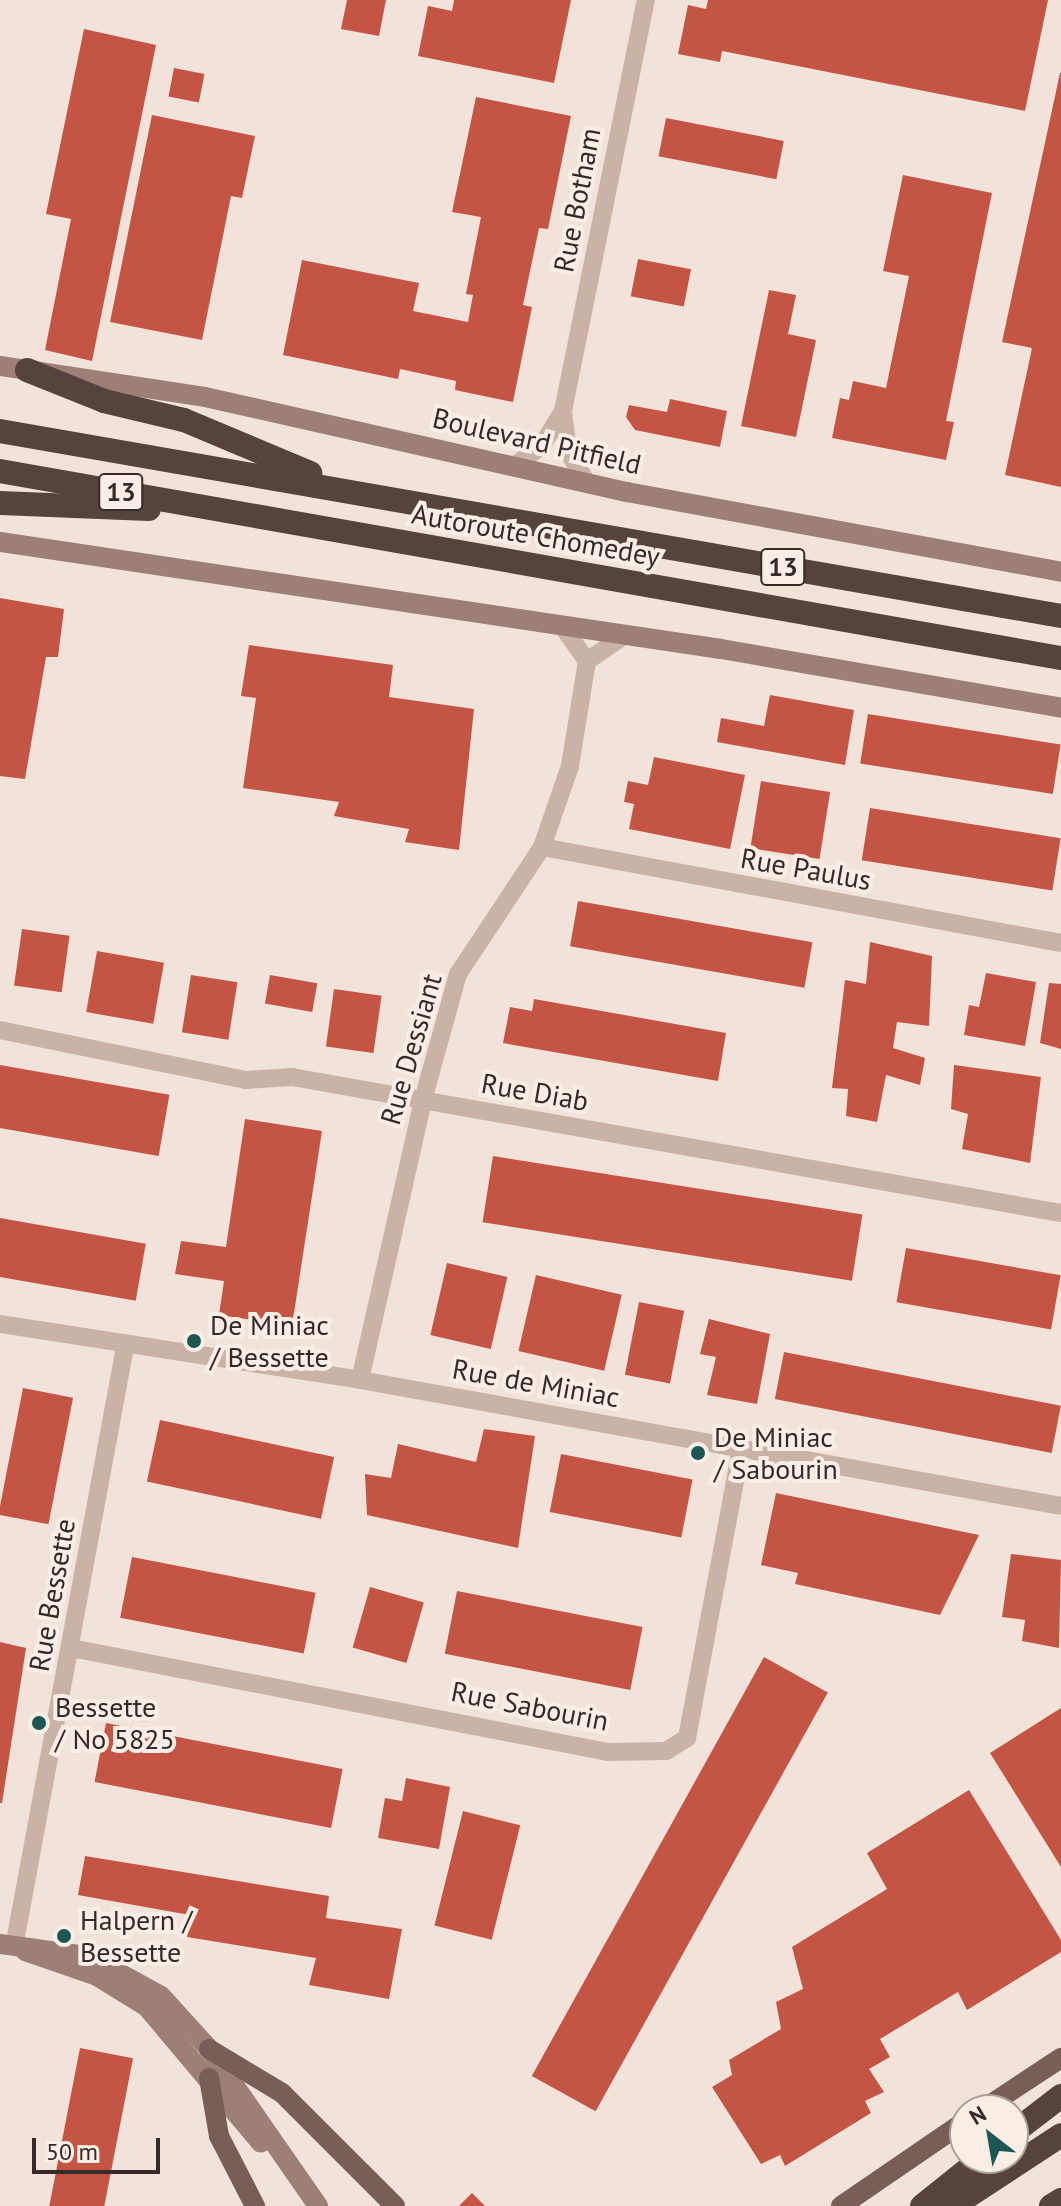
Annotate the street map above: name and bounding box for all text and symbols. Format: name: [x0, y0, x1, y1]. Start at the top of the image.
street label: Rue Botham: [547, 125, 607, 275]
street label: Boulevard Pitfield: [429, 401, 645, 481]
road number: 13: [97, 470, 145, 514]
street label: Autoroute Chomedey: [409, 497, 663, 573]
road number: 13: [759, 545, 807, 589]
street label: Rue Paulus: [738, 841, 874, 897]
street label: Rue Dessiant: [373, 970, 449, 1128]
street label: Rue Diab: [479, 1066, 591, 1118]
place label: De Miniac / Bessette: [210, 1308, 329, 1374]
marker: De Miniac / Bessette: [185, 1332, 203, 1350]
street label: Rue de Miniac: [450, 1352, 622, 1414]
place label: De Miniac / Sabourin: [714, 1420, 838, 1486]
marker: De Miniac / Sabourin: [689, 1444, 707, 1462]
street label: Rue Bessette: [22, 1516, 82, 1674]
street label: Rue Sabourin: [449, 1674, 611, 1738]
place label: Bessette / No 5825: [55, 1690, 175, 1756]
marker: Bessette / No 5825: [30, 1714, 48, 1732]
place label: Halpern / Bessette: [80, 1903, 192, 1969]
marker: Halpern / Bessette: [55, 1927, 73, 1945]
north arrow: [949, 2094, 1029, 2174]
text: N: [964, 2099, 991, 2131]
scale bar: [36, 2122, 164, 2172]
text: 50 m: [46, 2136, 98, 2167]

